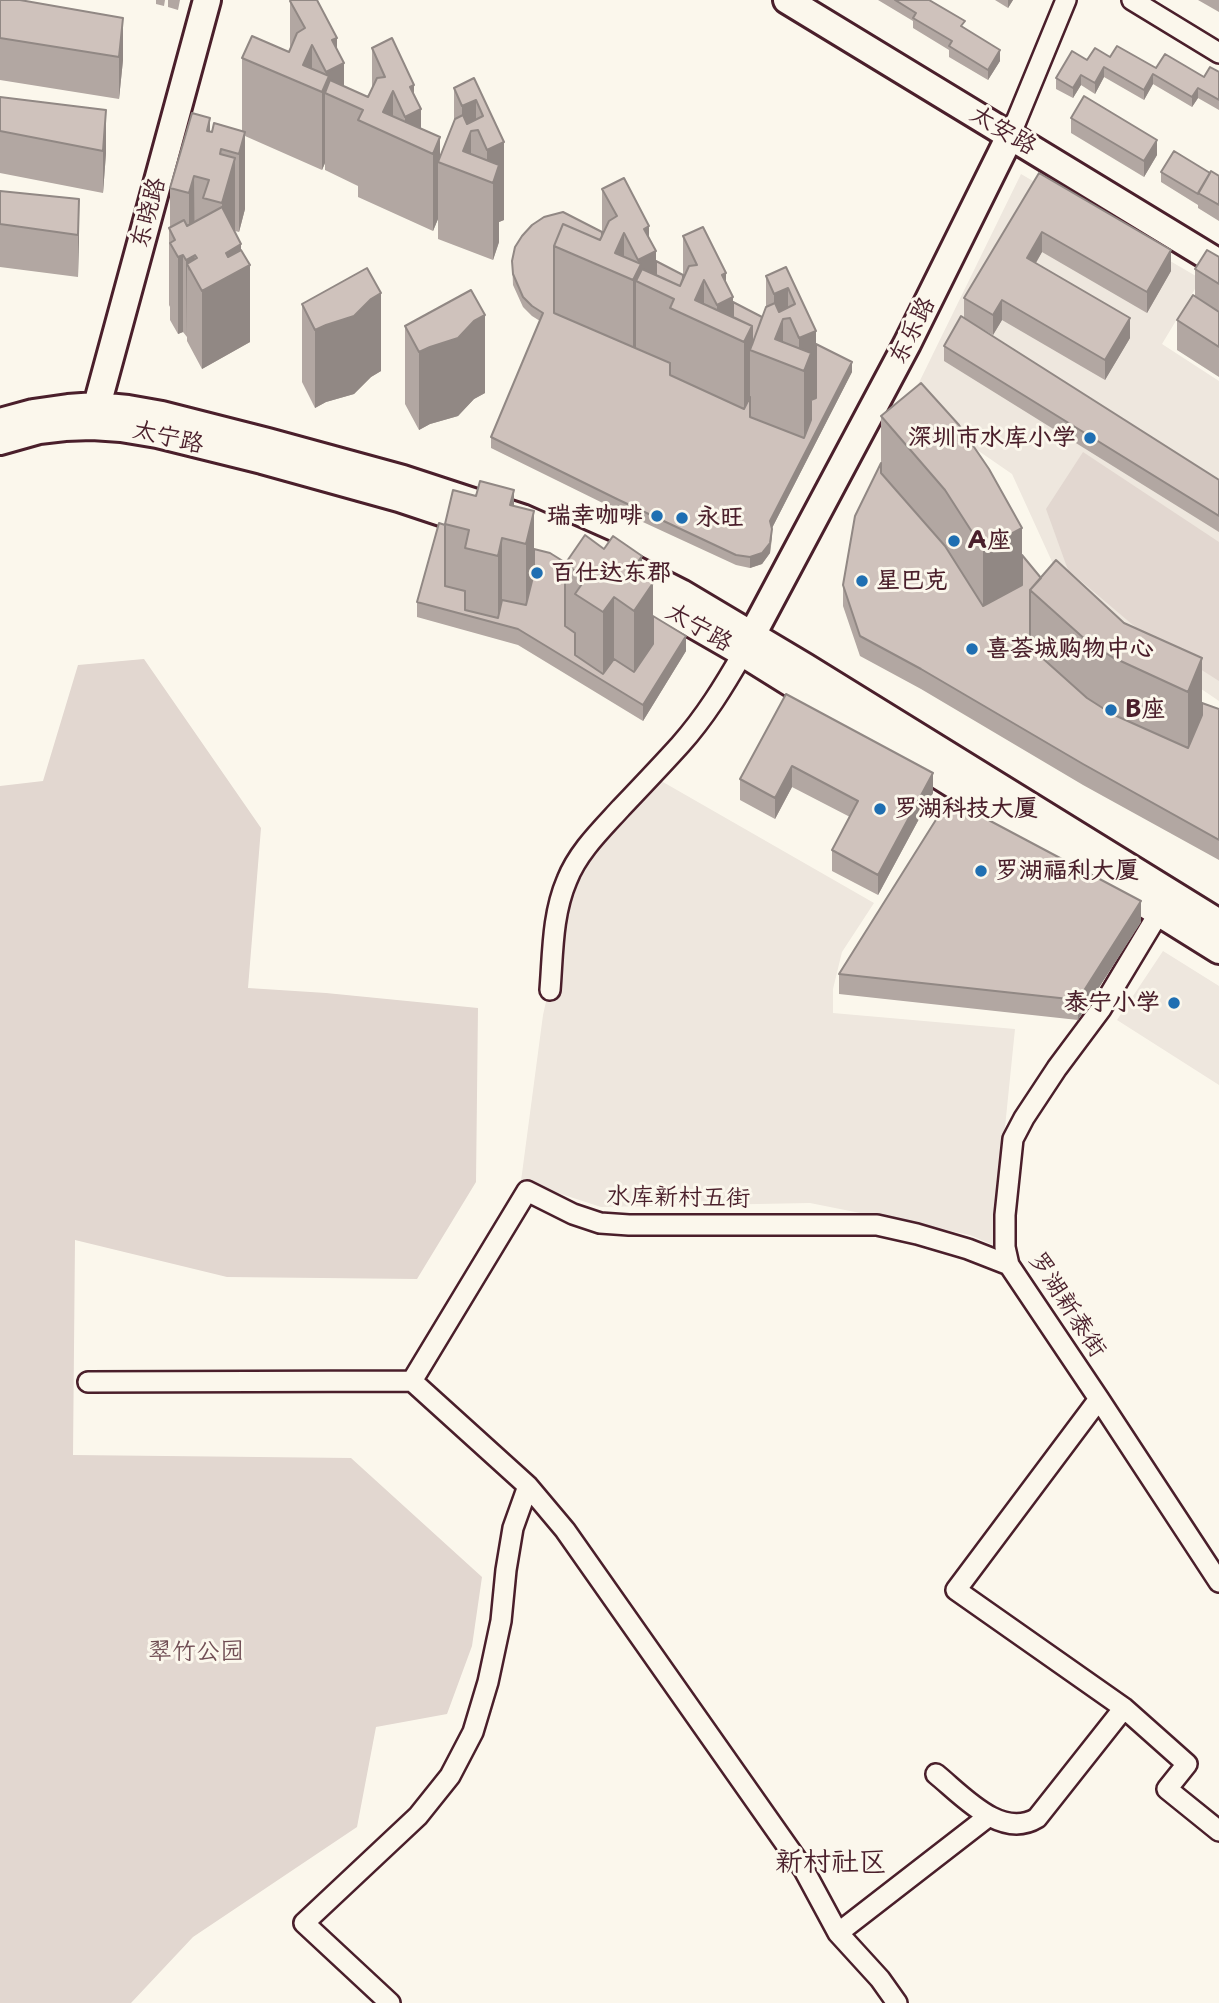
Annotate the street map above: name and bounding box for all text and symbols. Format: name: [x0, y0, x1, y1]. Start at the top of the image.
street label: 太安路: [965, 100, 1041, 162]
street label: 东晓路: [126, 174, 172, 252]
street label: 东乐路: [884, 292, 942, 370]
street label: 太宁路: [130, 416, 206, 460]
place label: 深圳市水库小学: [908, 424, 1076, 452]
marker: 深圳市水库小学: [1082, 430, 1098, 446]
place label: 瑞幸咖啡: [547, 502, 643, 530]
place label: 永旺: [696, 504, 744, 532]
marker: 瑞幸咖啡: [649, 508, 665, 524]
marker: 永旺: [674, 510, 690, 526]
place label: A座: [968, 527, 1011, 555]
marker: A座: [946, 533, 962, 549]
place label: 百仕达东郡: [551, 559, 671, 587]
marker: 百仕达东郡: [529, 565, 545, 581]
place label: 星巴克: [876, 567, 948, 595]
marker: 星巴克: [854, 573, 870, 589]
street label: 太宁路: [661, 598, 737, 658]
place label: 喜荟城购物中心: [986, 635, 1154, 663]
marker: 喜荟城购物中心: [964, 641, 980, 657]
place label: B座: [1125, 696, 1165, 724]
marker: B座: [1103, 702, 1119, 718]
place label: 罗湖科技大厦: [894, 795, 1038, 823]
marker: 罗湖科技大厦: [872, 801, 888, 817]
place label: 罗湖福利大厦: [995, 857, 1139, 885]
marker: 罗湖福利大厦: [973, 863, 989, 879]
place label: 泰宁小学: [1064, 989, 1160, 1017]
marker: 泰宁小学: [1166, 995, 1182, 1011]
street label: 水库新村五街: [606, 1182, 750, 1214]
street label: 罗湖新泰街: [1022, 1247, 1112, 1363]
park label: 翠竹公园: [148, 1638, 244, 1666]
district label: 新村社区: [775, 1846, 887, 1880]

